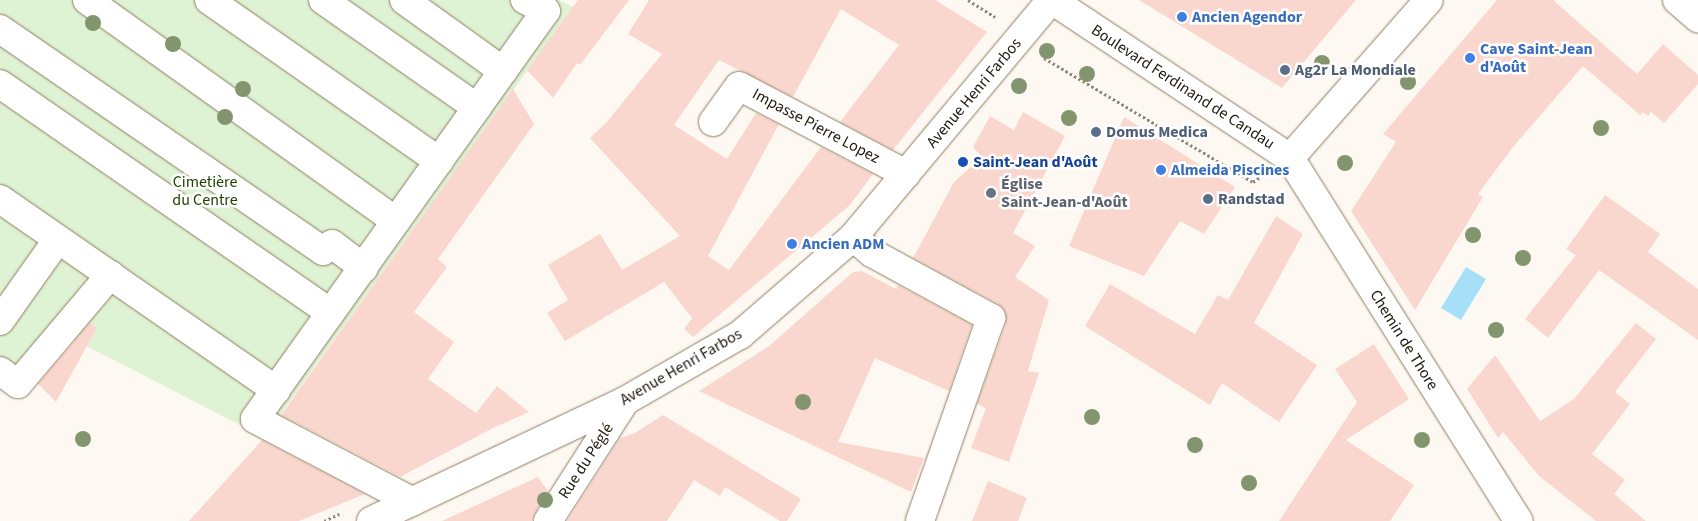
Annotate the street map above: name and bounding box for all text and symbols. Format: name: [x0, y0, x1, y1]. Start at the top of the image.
place label: Ancien Agendor: [1192, 7, 1302, 27]
marker: Ancien Agendor: [1176, 11, 1188, 23]
street label: Boulevard Ferdinand de Candau: [1088, 20, 1278, 154]
street label: Avenue Henri Farbos: [922, 34, 1026, 152]
place label: Cave Saint-Jean d'Août: [1480, 39, 1593, 77]
marker: Cave Saint-Jean d'Août: [1464, 52, 1476, 64]
place label: Ag2r La Mondiale: [1295, 60, 1416, 80]
marker: Ag2r La Mondiale: [1279, 64, 1291, 76]
street label: Impasse Pierre Lopez: [749, 84, 883, 168]
place label: Domus Medica: [1106, 122, 1208, 142]
marker: Domus Medica: [1090, 126, 1102, 138]
place label: Saint-Jean d'Août: [973, 152, 1098, 172]
marker: Saint-Jean d'Août: [957, 156, 969, 168]
place label: Almeida Piscines: [1171, 160, 1289, 180]
marker: Almeida Piscines: [1155, 164, 1167, 176]
park label: Cimetière du Centre: [172, 172, 238, 210]
place label: Église Saint-Jean-d'Août: [1001, 174, 1128, 212]
marker: Église Saint-Jean-d'Août: [985, 187, 997, 199]
place label: Randstad: [1218, 189, 1285, 209]
marker: Randstad: [1202, 193, 1214, 205]
place label: Ancien ADM: [802, 234, 884, 254]
marker: Ancien ADM: [786, 238, 798, 250]
street label: Chemin de Thore: [1366, 286, 1442, 394]
street label: Avenue Henri Farbos: [617, 324, 745, 410]
street label: Rue du Péglé: [554, 420, 618, 502]

